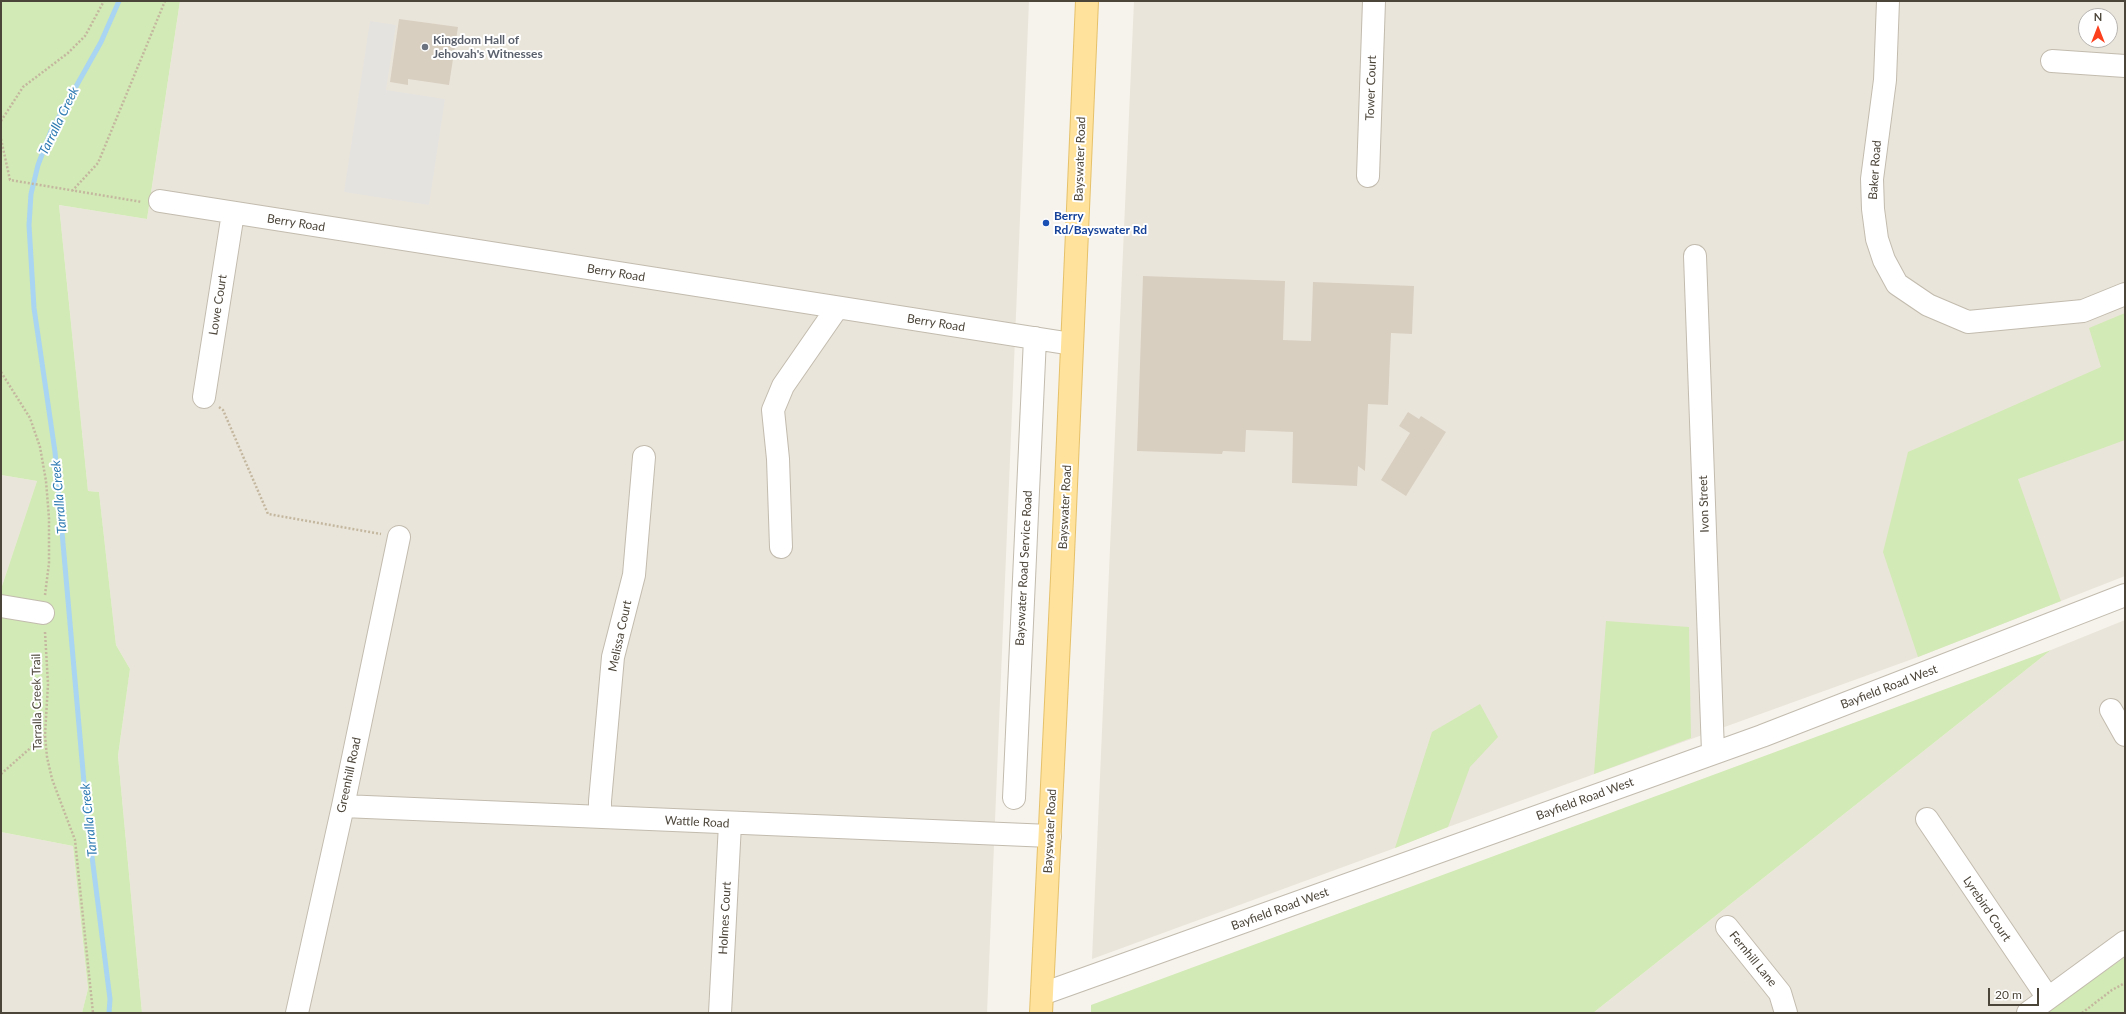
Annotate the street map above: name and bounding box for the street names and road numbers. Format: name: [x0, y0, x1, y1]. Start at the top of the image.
street label: Tower Court: [1363, 55, 1379, 121]
street label: Bayswater Road: [1071, 116, 1089, 202]
street label: Baker Road: [1866, 140, 1884, 200]
street label: Berry Road: [266, 211, 326, 235]
street label: Berry Road: [586, 261, 646, 285]
street label: Lowe Court: [206, 274, 230, 336]
street label: Berry Road: [906, 311, 966, 335]
street label: Bayswater Road: [1056, 464, 1074, 550]
street label: Ivon Street: [1696, 475, 1712, 533]
street label: Bayswater Road Service Road: [1013, 490, 1035, 646]
street label: Melissa Court: [605, 599, 635, 673]
street label: Tarralla Creek Trail: [29, 654, 45, 750]
street label: Bayfield Road West: [1838, 662, 1940, 712]
street label: Greenhill Road: [334, 736, 364, 814]
street label: Bayfield Road West: [1534, 775, 1636, 823]
street label: Bayswater Road: [1041, 788, 1059, 874]
street label: Wattle Road: [664, 813, 730, 831]
street label: Lyrebird Court: [1960, 874, 2014, 944]
street label: Holmes Court: [716, 881, 734, 955]
street label: Bayfield Road West: [1229, 885, 1331, 933]
street label: Fernhill Lane: [1726, 928, 1780, 990]

